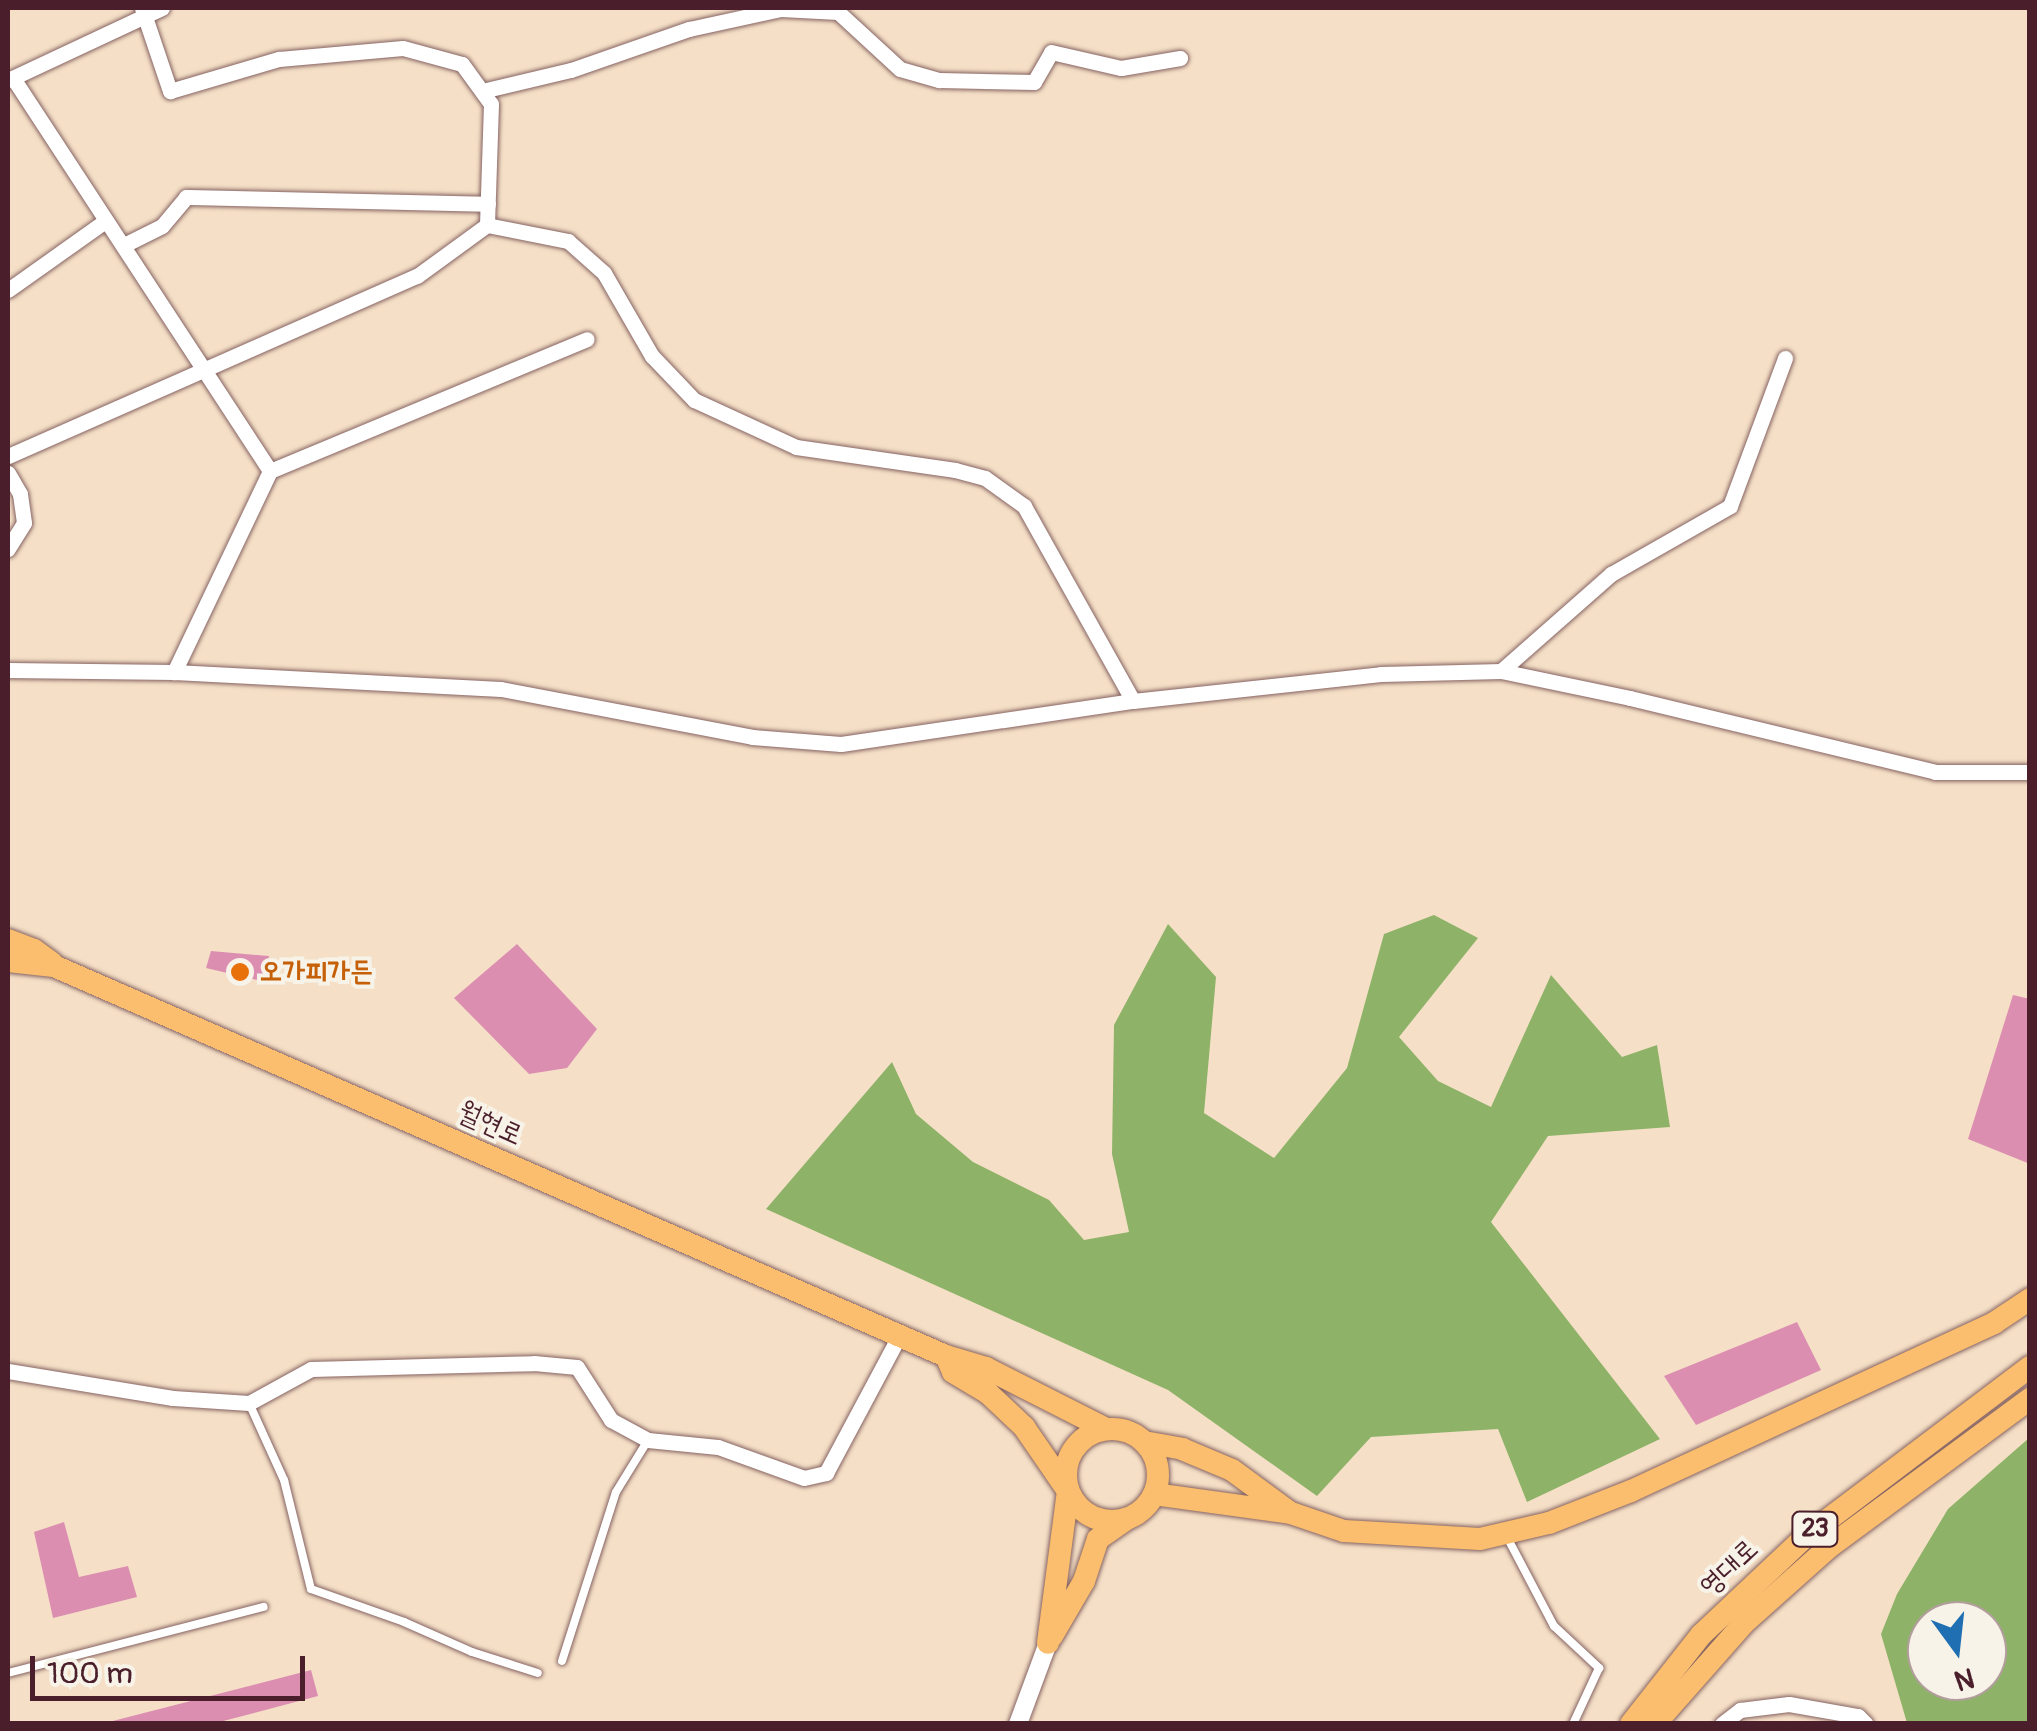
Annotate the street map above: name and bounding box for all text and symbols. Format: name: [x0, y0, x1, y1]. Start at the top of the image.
place label: 오가피가든: [260, 955, 373, 989]
marker: 오가피가든: [229, 961, 251, 983]
street label: 월현로: [452, 1095, 528, 1153]
road number: 23: [1790, 1509, 1840, 1549]
street label: 영대로: [1693, 1533, 1765, 1603]
north arrow: [1907, 1601, 2007, 1701]
scale bar: [35, 1636, 310, 1698]
text: 100 m: [47, 1655, 133, 1692]
text: N: [1951, 1659, 1978, 1698]

